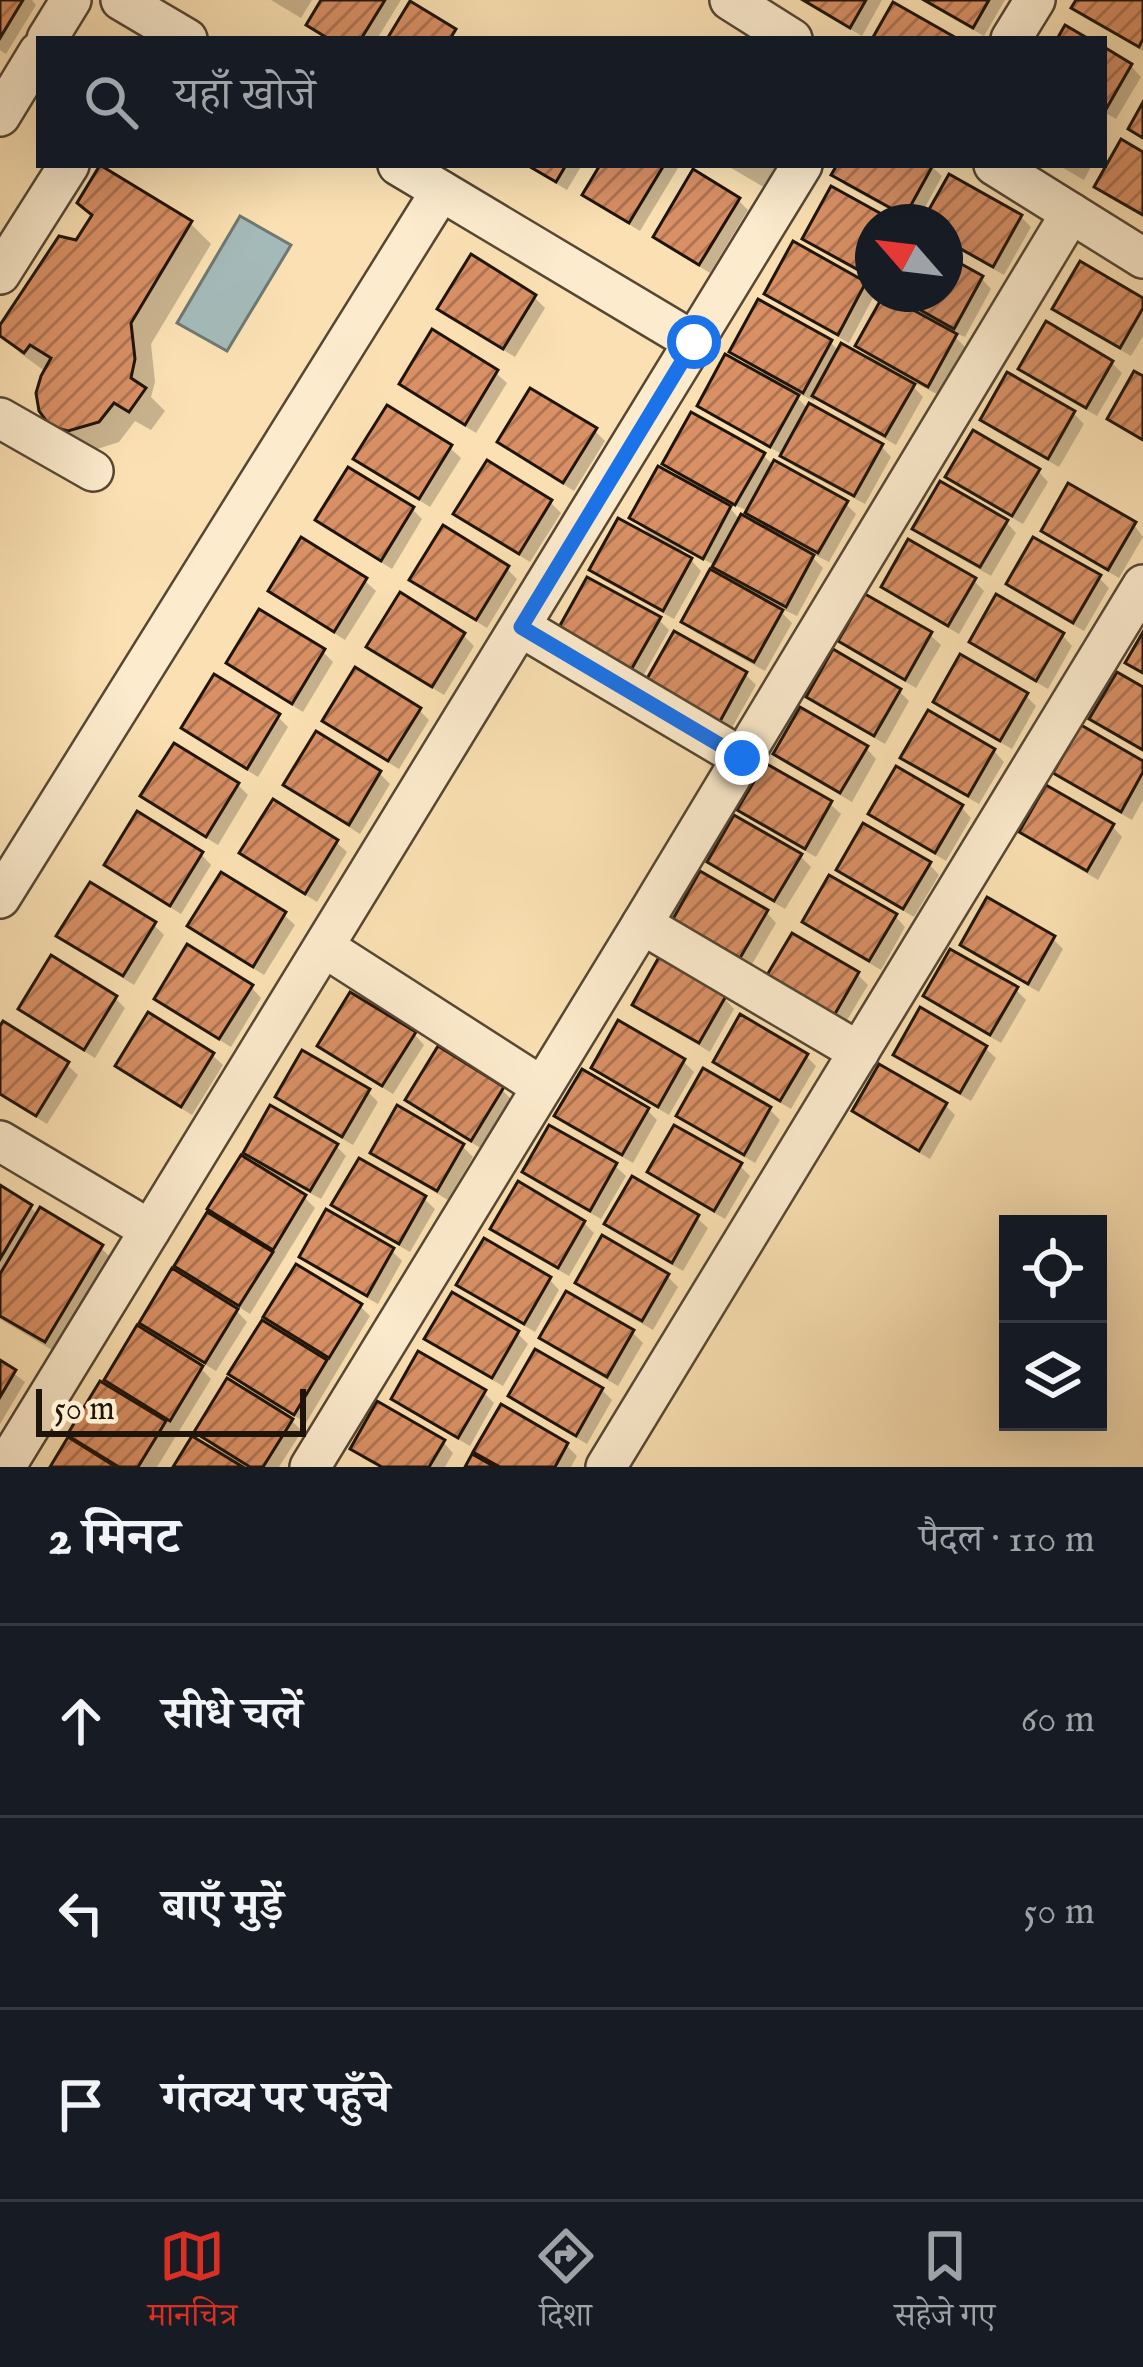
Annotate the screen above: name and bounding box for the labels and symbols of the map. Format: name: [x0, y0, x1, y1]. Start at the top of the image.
north arrow: [855, 204, 963, 312]
route start: [667, 315, 721, 369]
route end: [715, 731, 769, 785]
scale bar: [36, 1383, 306, 1436]

